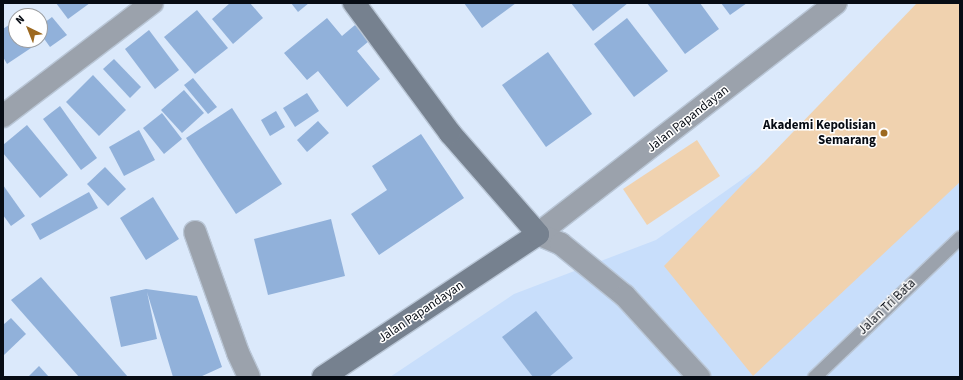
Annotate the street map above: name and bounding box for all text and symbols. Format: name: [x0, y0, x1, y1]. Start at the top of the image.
north arrow: [8, 8, 48, 48]
text: N: [12, 12, 28, 28]
street label: Jalan Papandayan: [644, 82, 732, 156]
place label: Akademi Kepolisian Semarang: [763, 118, 876, 149]
marker: Akademi Kepolisian Semarang: [879, 128, 889, 138]
street label: Jalan Tri Bata: [855, 276, 919, 338]
street label: Jalan Papandayan: [375, 278, 467, 346]

